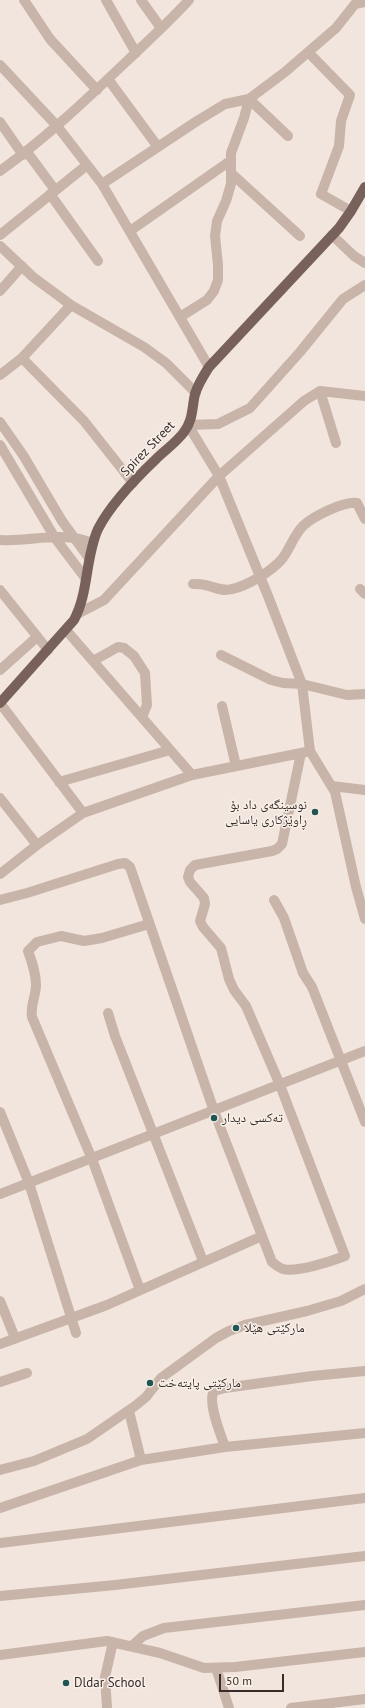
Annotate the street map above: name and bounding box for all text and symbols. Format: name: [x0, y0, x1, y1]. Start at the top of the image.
street label: Spirez Street: [118, 418, 178, 480]
place label: نوسینگەی داد بۆ ڕاوێژكاری یاسایی: [225, 797, 307, 828]
marker: نوسینگەی داد بۆ ڕاوێژكاری یاسایی: [310, 807, 320, 817]
place label: تەكسی دیدار: [222, 1110, 283, 1126]
marker: تەكسی دیدار: [209, 1113, 219, 1123]
place label: مارکێتی هێلا: [244, 1320, 305, 1336]
marker: مارکێتی هێلا: [231, 1323, 241, 1333]
place label: مارکێتی پایتەخت: [158, 1375, 241, 1391]
marker: مارکێتی پایتەخت: [145, 1378, 155, 1388]
scale bar: [221, 1666, 286, 1692]
text: 50 m: [226, 1673, 252, 1688]
place label: Dldar School: [74, 1675, 145, 1691]
marker: Dldar School: [61, 1678, 71, 1688]

